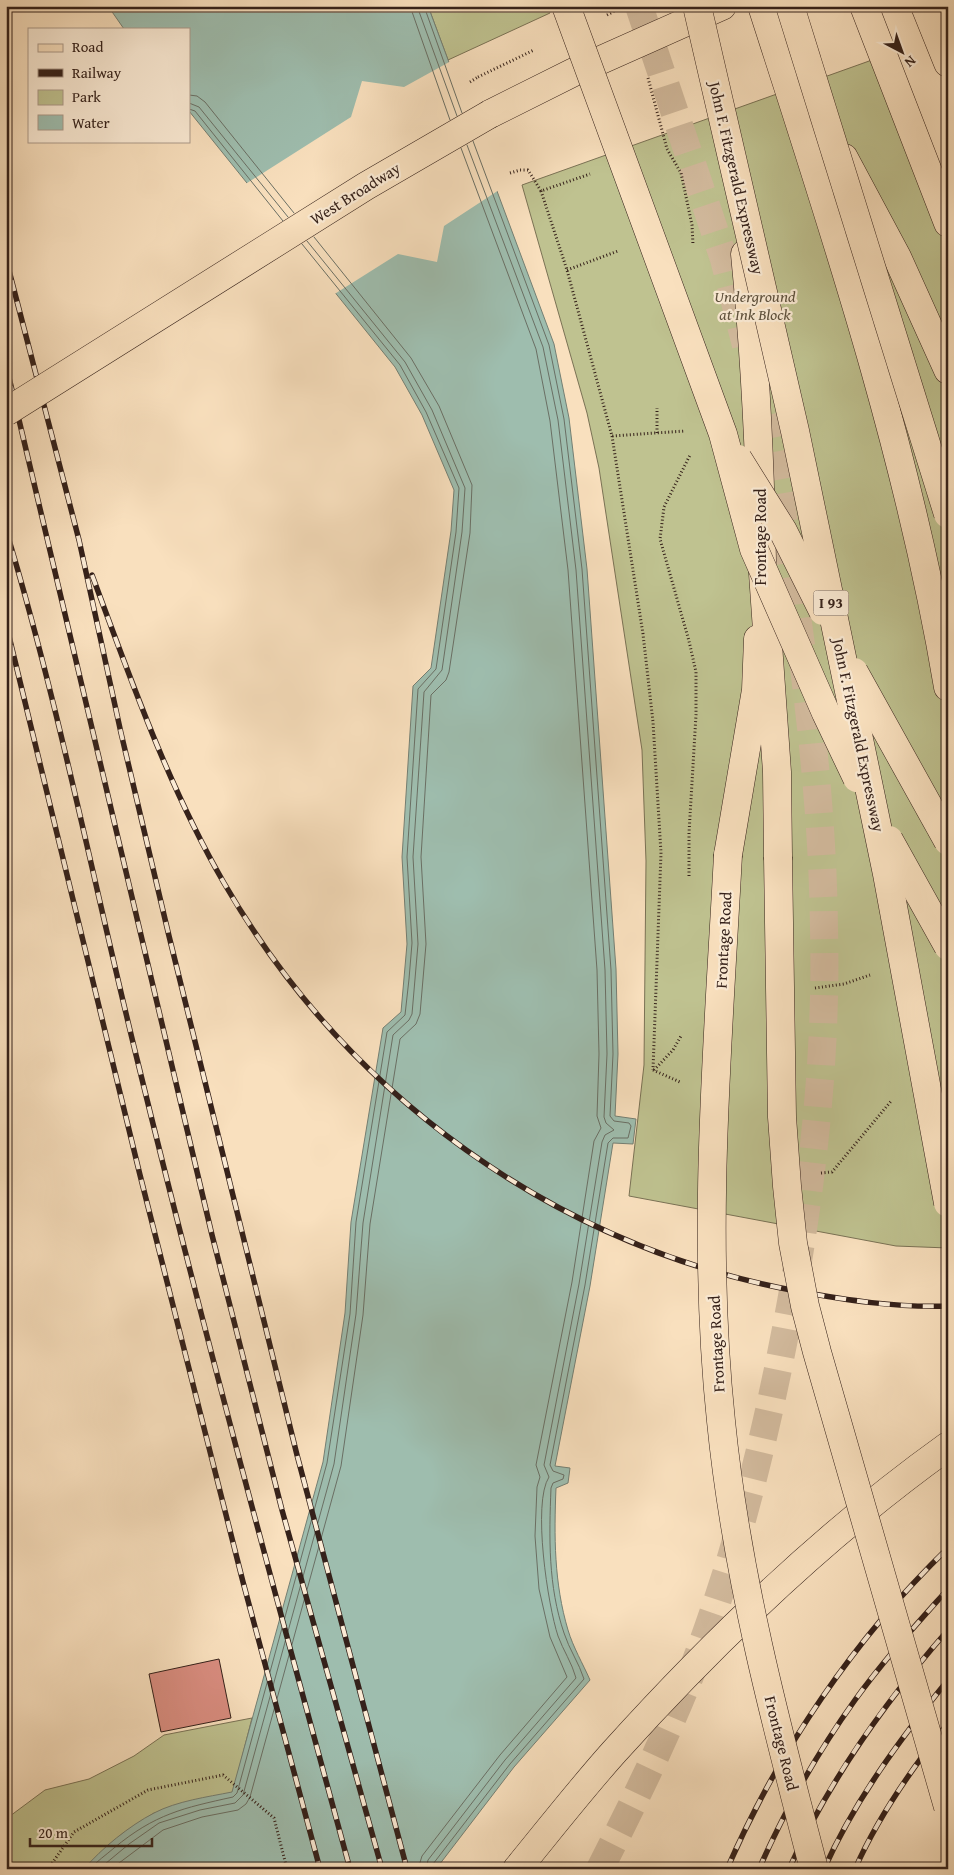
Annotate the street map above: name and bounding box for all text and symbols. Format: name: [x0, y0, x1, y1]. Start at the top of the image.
legend: [28, 28, 190, 142]
north arrow: [876, 28, 926, 78]
text: Road: [72, 36, 103, 57]
text: N: [900, 51, 921, 73]
text: Railway: [72, 62, 122, 83]
street label: John F. Fitzgerald Expressway: [703, 77, 771, 277]
text: Park: [72, 86, 101, 107]
text: Water: [72, 112, 110, 133]
street label: West Broadway: [305, 156, 405, 230]
park label: Underground at Ink Block: [714, 284, 796, 326]
street label: Frontage Road: [748, 488, 772, 585]
road number: I 93: [814, 590, 848, 616]
street label: John F. Fitzgerald Expressway: [826, 634, 891, 834]
street label: Frontage Road: [708, 890, 738, 989]
street label: Frontage Road: [701, 1294, 731, 1393]
street label: Frontage Road: [759, 1693, 805, 1793]
scale bar: [30, 1815, 152, 1847]
text: 20 m: [38, 1822, 69, 1843]

